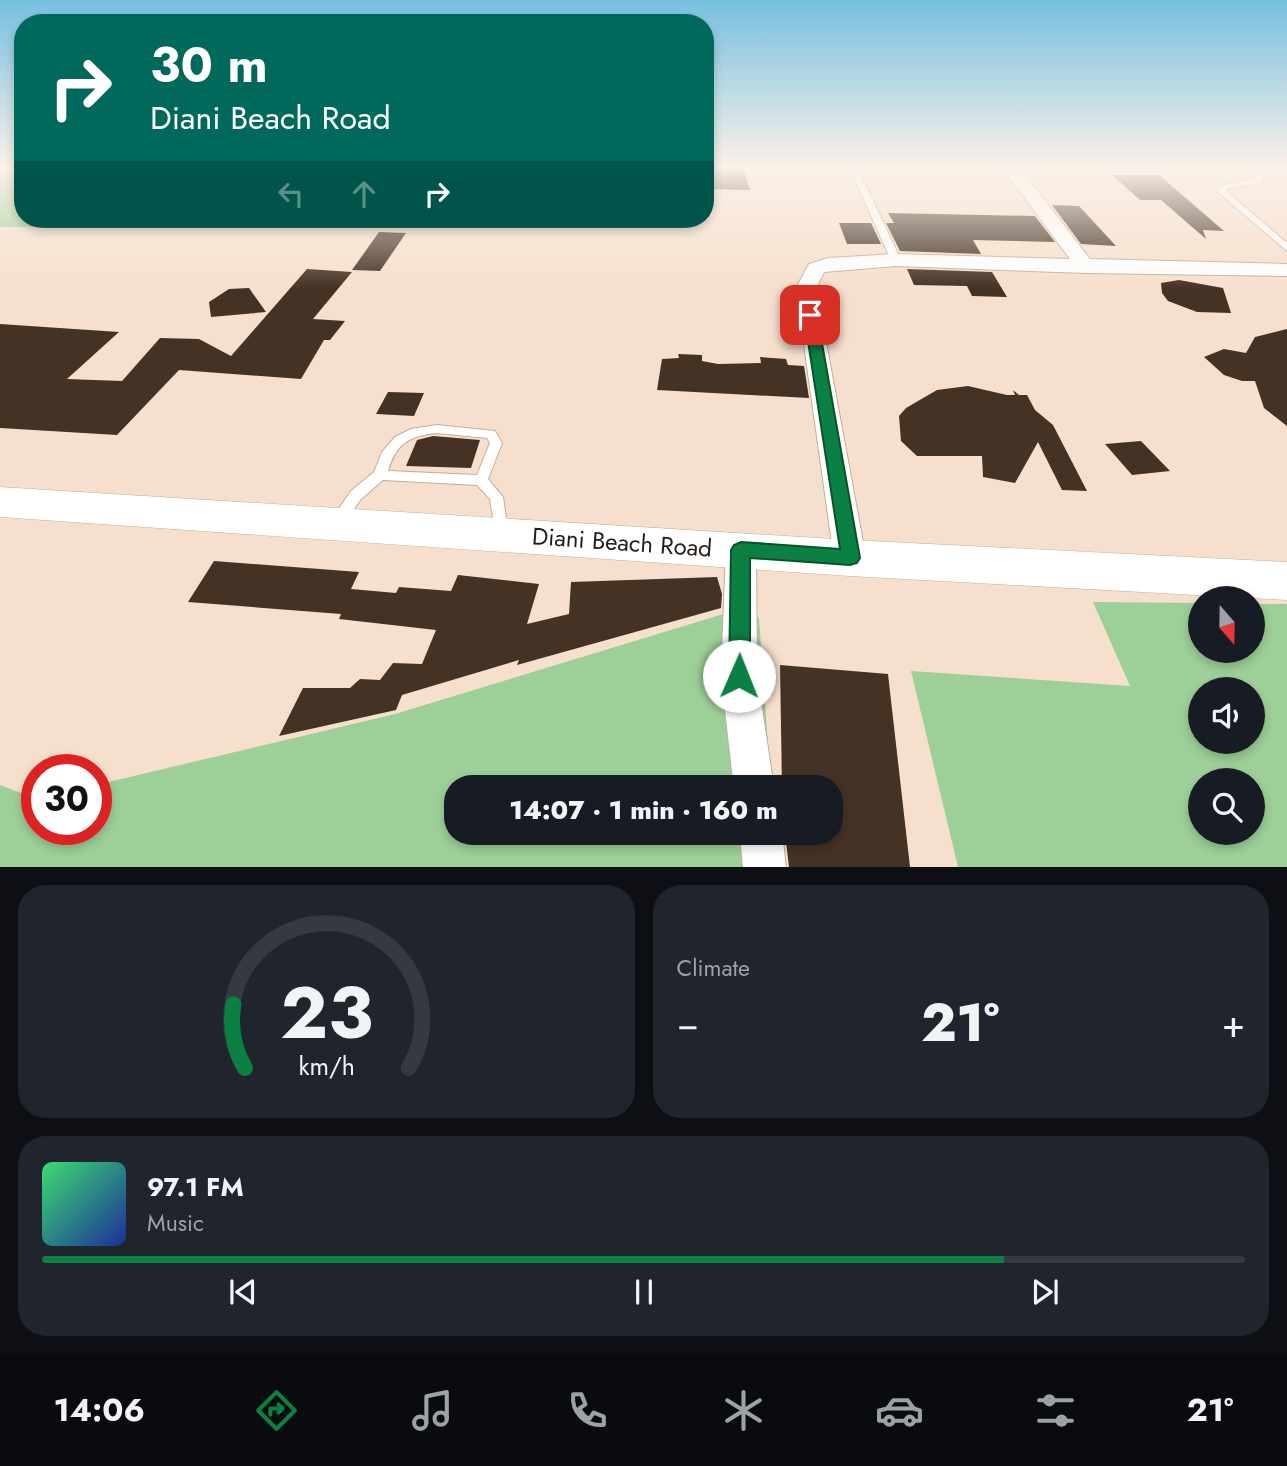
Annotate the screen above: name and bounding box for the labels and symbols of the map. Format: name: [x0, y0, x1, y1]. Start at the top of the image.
pin: [780, 285, 840, 345]
street label: Diani Beach Road: [531, 518, 713, 566]
north arrow: [1188, 586, 1265, 663]
position arrow: [702, 639, 776, 713]
speed limit sign: 30: [21, 754, 112, 845]

